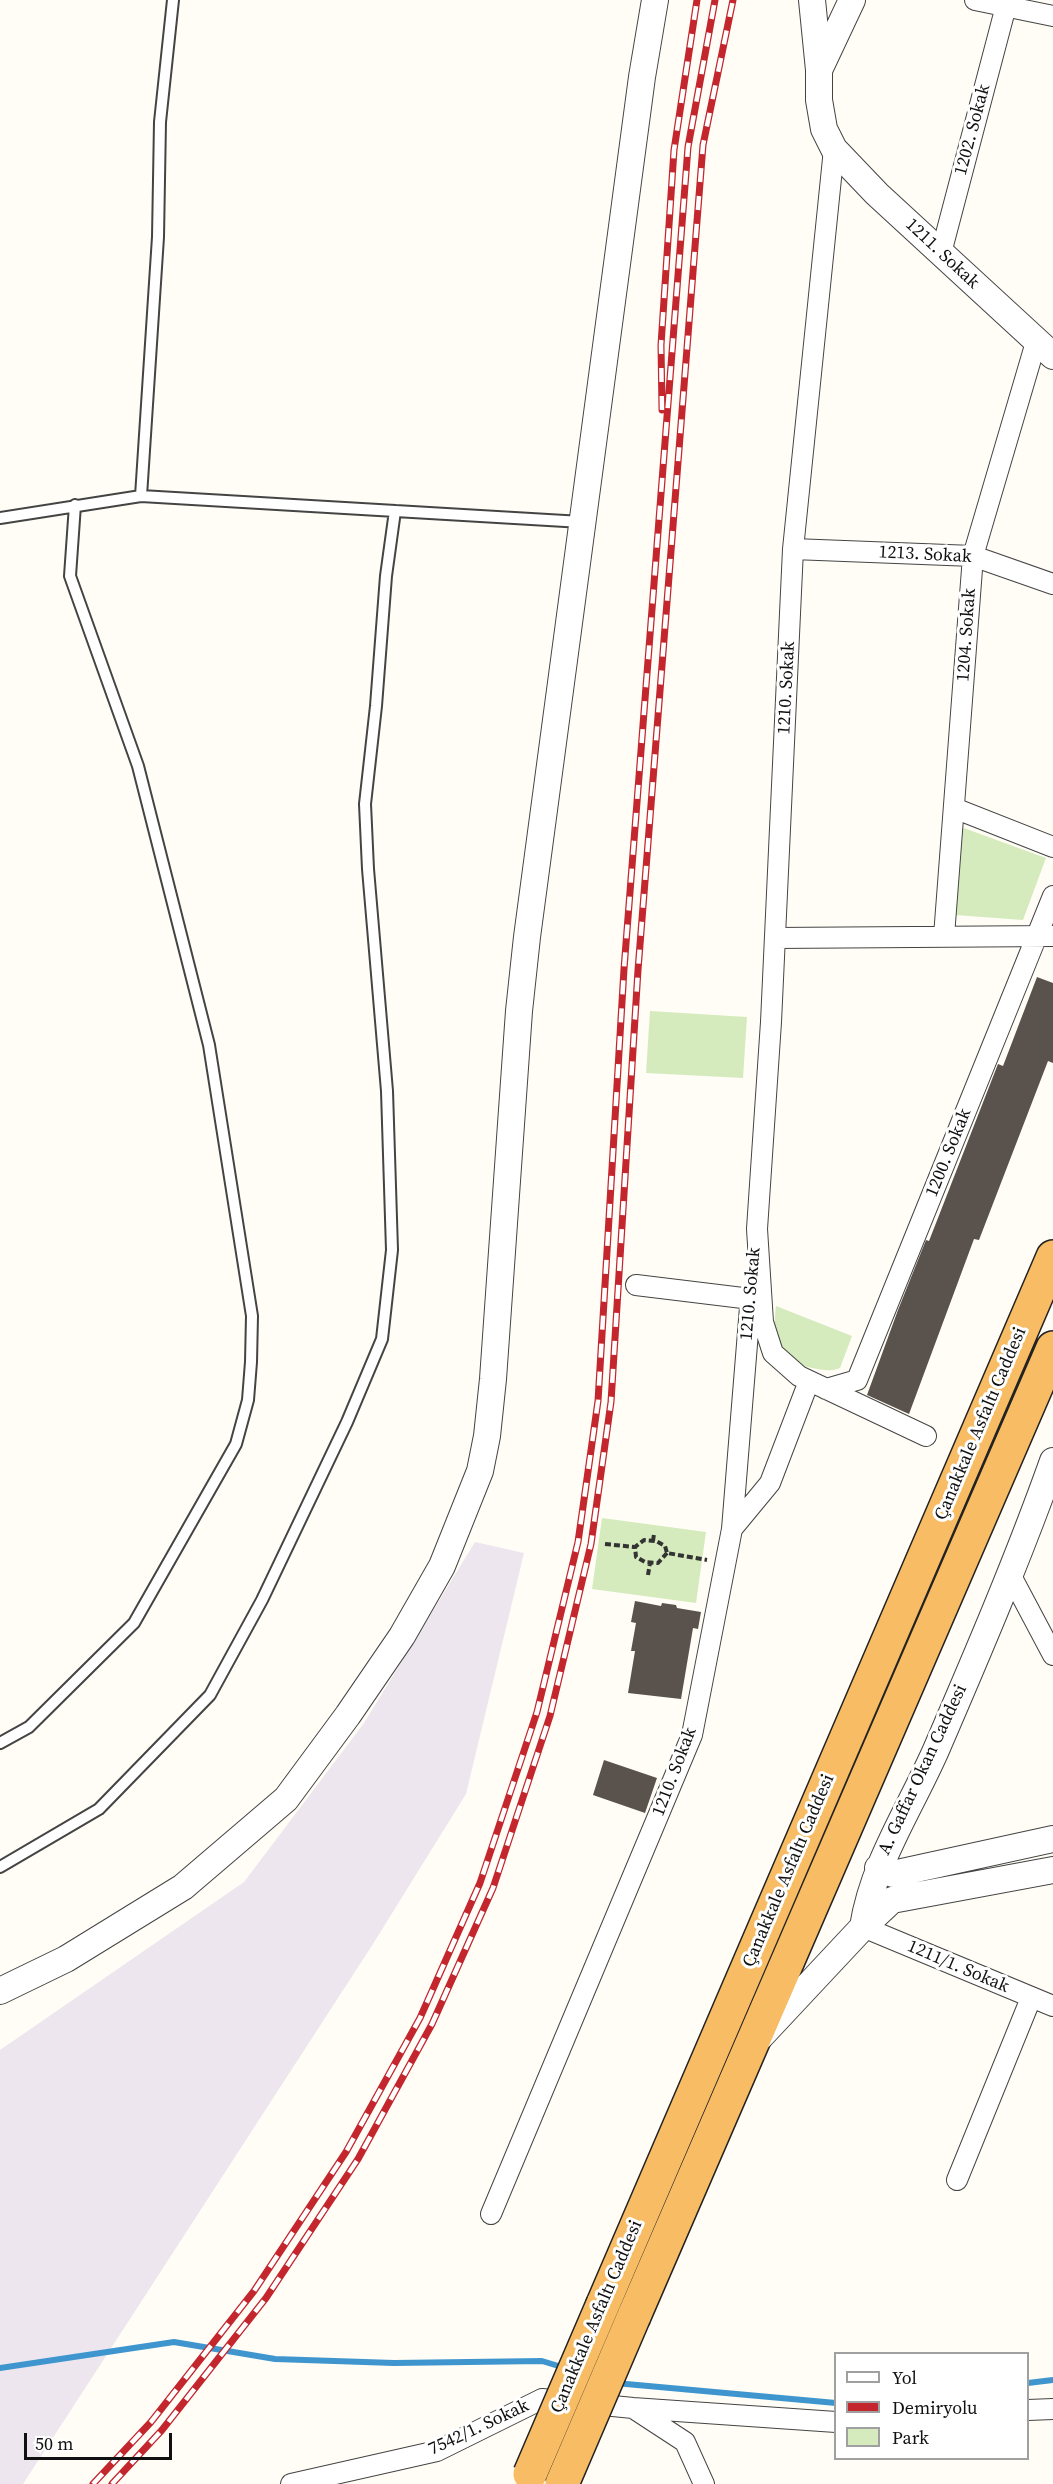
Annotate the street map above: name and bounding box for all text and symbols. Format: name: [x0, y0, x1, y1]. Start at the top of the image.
street label: 1202. Sokak: [950, 82, 996, 178]
street label: 1211. Sokak: [900, 214, 984, 294]
street label: 1213. Sokak: [878, 542, 972, 568]
street label: 1204. Sokak: [953, 588, 981, 682]
street label: 1210. Sokak: [774, 641, 800, 735]
street label: 1200. Sokak: [921, 1106, 977, 1200]
street label: 1210. Sokak: [736, 1247, 766, 1341]
street label: Çanakkale Asfaltı Caddesi: [931, 1324, 1031, 1524]
street label: A. Gaffar Okan Caddesi: [874, 1681, 972, 1859]
street label: 1210. Sokak: [648, 1725, 702, 1819]
street label: Çanakkale Asfaltı Caddesi: [739, 1771, 839, 1971]
street label: 1211/1. Sokak: [904, 1936, 1012, 1998]
street label: Çanakkale Asfaltı Caddesi: [547, 2217, 647, 2417]
legend: [834, 2352, 1029, 2460]
text: Yol: [892, 2365, 917, 2390]
street label: 7542/1. Sokak: [425, 2395, 533, 2461]
text: Demiryolu: [892, 2395, 978, 2420]
scale bar: [27, 2421, 176, 2459]
text: Park: [892, 2425, 929, 2450]
text: 50 m: [35, 2431, 73, 2456]

